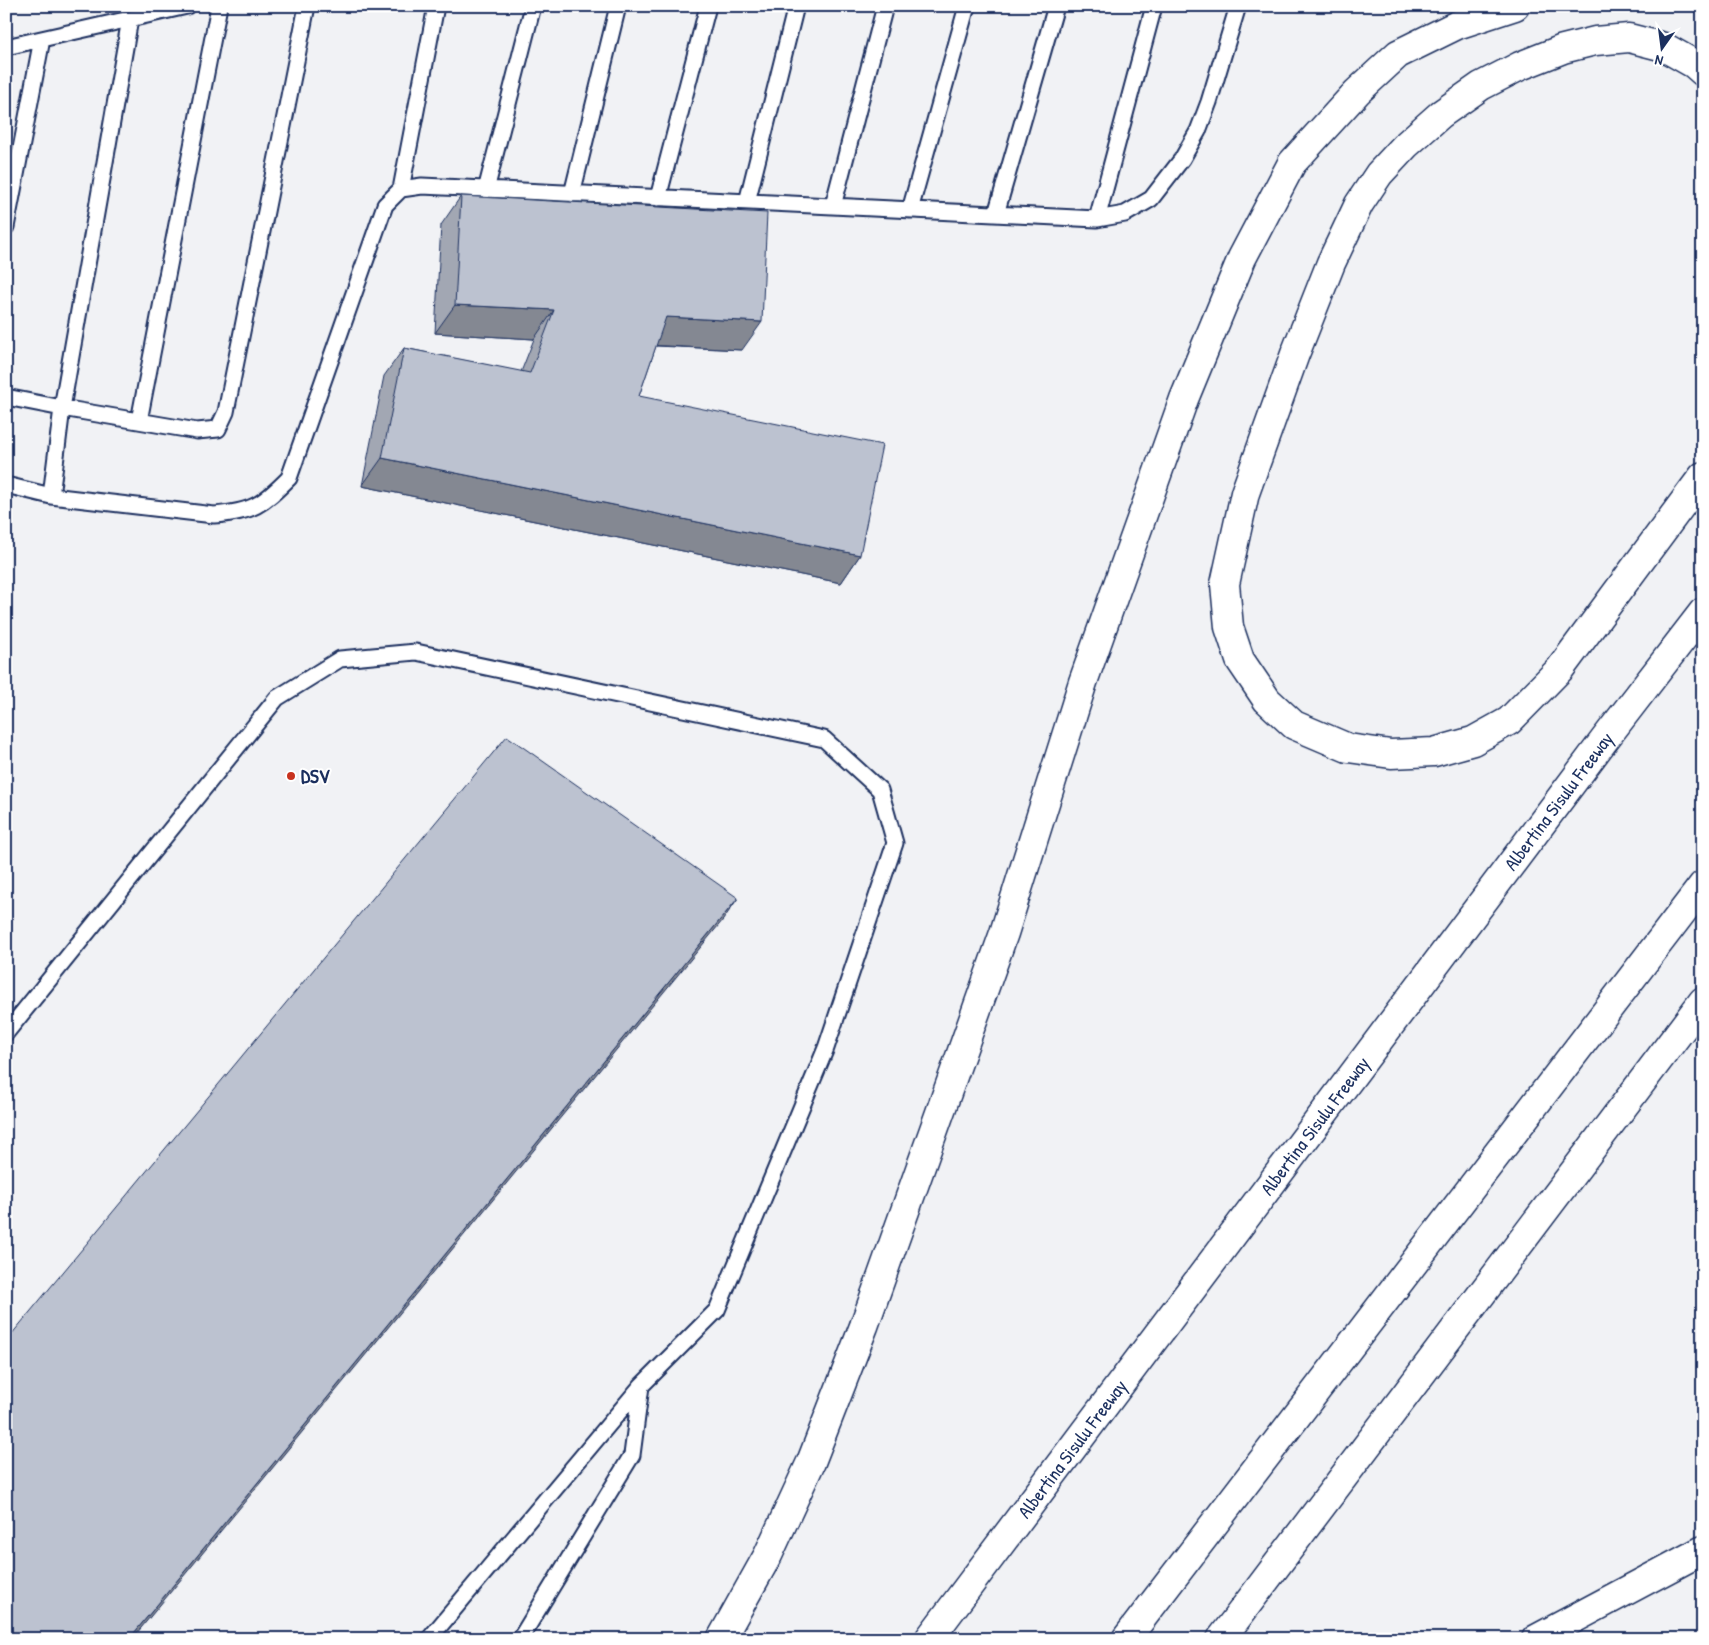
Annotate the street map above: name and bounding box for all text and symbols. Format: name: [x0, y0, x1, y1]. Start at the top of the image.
north arrow: [1636, 22, 1686, 72]
text: N: [1652, 51, 1665, 71]
street label: Albertina Sisulu Freeway: [1498, 726, 1619, 876]
place label: DSV: [301, 763, 331, 789]
marker: DSV: [285, 770, 297, 782]
street label: Albertina Sisulu Freeway: [1254, 1051, 1375, 1200]
street label: Albertina Sisulu Freeway: [1011, 1374, 1133, 1523]

